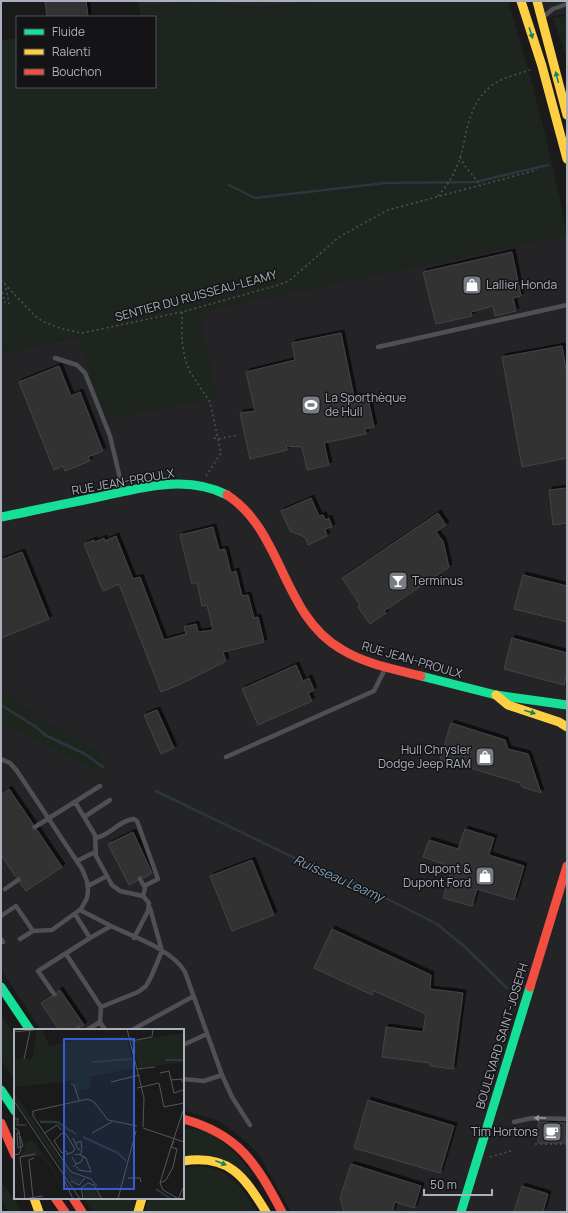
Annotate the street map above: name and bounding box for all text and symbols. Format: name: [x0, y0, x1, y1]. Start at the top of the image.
legend: [16, 16, 156, 88]
text: Fluide: [52, 23, 85, 40]
one-way arrow: [529, 28, 535, 40]
text: Ralenti: [52, 43, 91, 60]
text: Bouchon: [52, 63, 102, 80]
one-way arrow: [554, 71, 560, 83]
street label: SENTIER DU RUISSEAU-LEAMY: [113, 266, 279, 325]
shop icon: Lallier Honda: [461, 274, 483, 296]
place label: Lallier Honda: [486, 276, 557, 293]
place label: La Sporthèque de Hull: [325, 389, 406, 420]
sports icon: La Sporthèque de Hull: [300, 394, 322, 416]
street label: RUE JEAN-PROULX: [70, 464, 176, 499]
bar icon: Terminus: [387, 570, 409, 592]
place label: Terminus: [412, 572, 463, 589]
street label: RUE JEAN-PROULX: [360, 637, 465, 682]
one-way arrow: [525, 709, 537, 715]
place label: Hull Chrysler Dodge Jeep RAM: [378, 741, 472, 772]
shop icon: Hull Chrysler Dodge Jeep RAM: [474, 746, 496, 768]
water label: Ruisseau Leamy: [291, 850, 389, 907]
place label: Dupont & Dupont Ford: [403, 860, 471, 891]
shop icon: Dupont & Dupont Ford: [474, 865, 496, 887]
street label: BOULEVARD SAINT-JOSEPH: [471, 961, 532, 1111]
inset map: [14, 1029, 184, 1199]
one-way arrow: [533, 1115, 546, 1121]
cafe icon: Tim Hortons: [541, 1121, 563, 1143]
place label: Tim Hortons: [471, 1123, 538, 1140]
one-way arrow: [216, 1161, 228, 1167]
scale bar: [424, 1171, 492, 1197]
text: 50 m: [430, 1176, 457, 1193]

